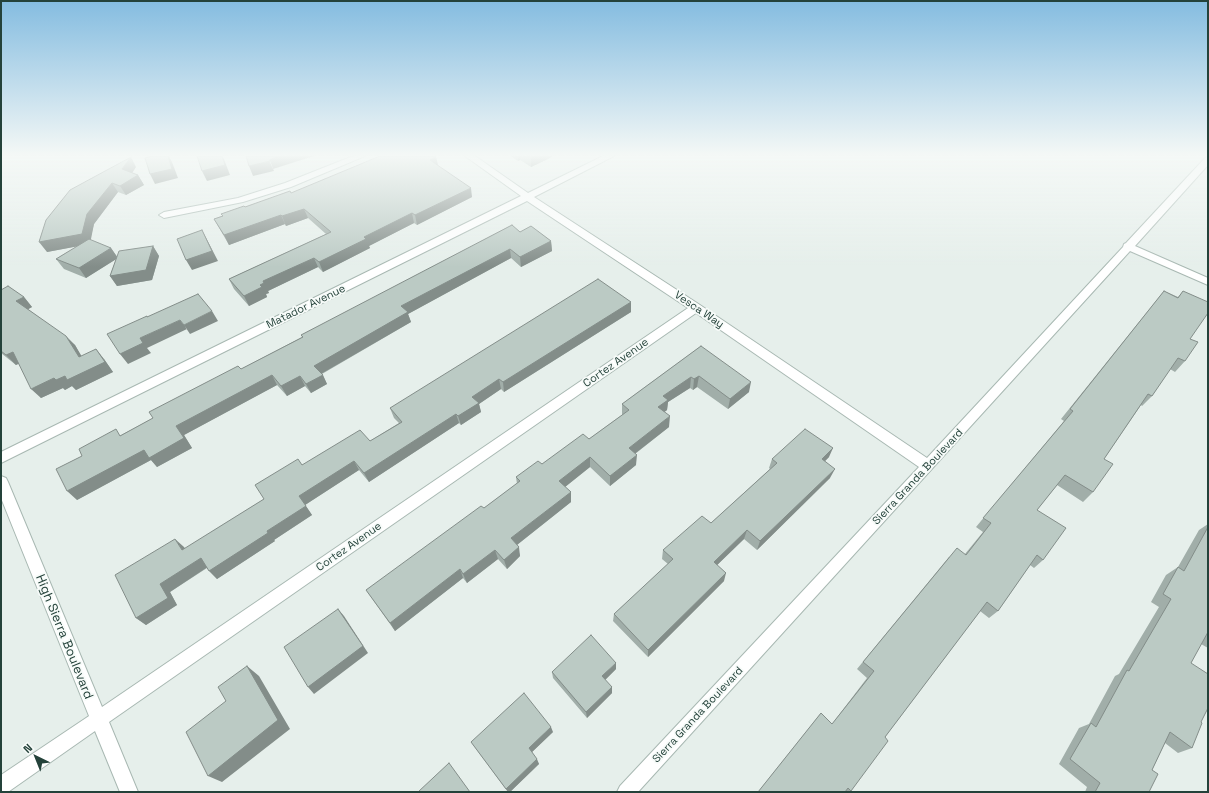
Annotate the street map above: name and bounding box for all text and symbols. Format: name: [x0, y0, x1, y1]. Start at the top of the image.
street label: Matador Avenue: [264, 282, 348, 332]
street label: Vesca Way: [672, 289, 726, 331]
street label: Cortez Avenue: [581, 336, 651, 390]
street label: Sierra Granda Boulevard: [870, 426, 966, 528]
street label: Cortez Avenue: [314, 520, 384, 574]
street label: High Sierra Boulevard: [32, 572, 96, 702]
street label: Sierra Granda Boulevard: [650, 664, 746, 766]
north arrow: [16, 737, 56, 777]
text: N: [20, 741, 35, 756]

